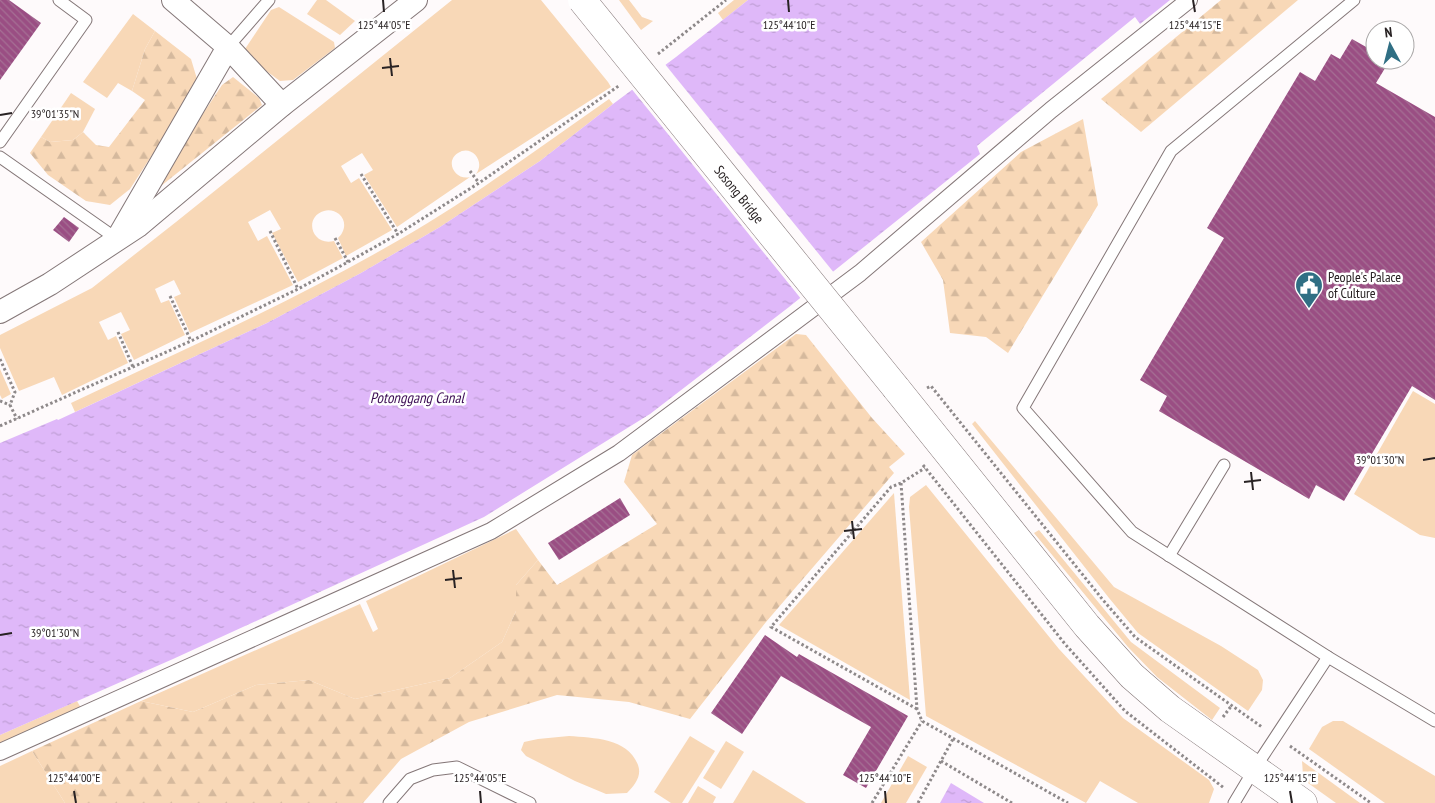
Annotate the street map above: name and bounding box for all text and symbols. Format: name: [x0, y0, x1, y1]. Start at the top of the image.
text: 125°44'05"E: [358, 17, 410, 32]
text: 125°44'10"E: [763, 17, 815, 32]
text: 125°44'15"E: [1169, 17, 1221, 32]
north arrow: [1365, 20, 1415, 70]
text: N: [1384, 23, 1393, 41]
text: 39°01'35"N: [31, 106, 79, 121]
street label: Sosong Bridge: [710, 162, 768, 227]
place label: People's Palace of Culture: [1328, 268, 1401, 302]
public building icon: People's Palace of Culture: [1294, 270, 1324, 309]
water label: Potonggang Canal: [370, 388, 465, 407]
text: 39°01'30"N: [1356, 452, 1404, 467]
text: 39°01'30"N: [31, 625, 79, 640]
text: 125°44'00"E: [48, 770, 100, 785]
text: 125°44'05"E: [454, 770, 506, 785]
text: 125°44'10"E: [859, 770, 911, 785]
text: 125°44'15"E: [1264, 770, 1316, 785]

